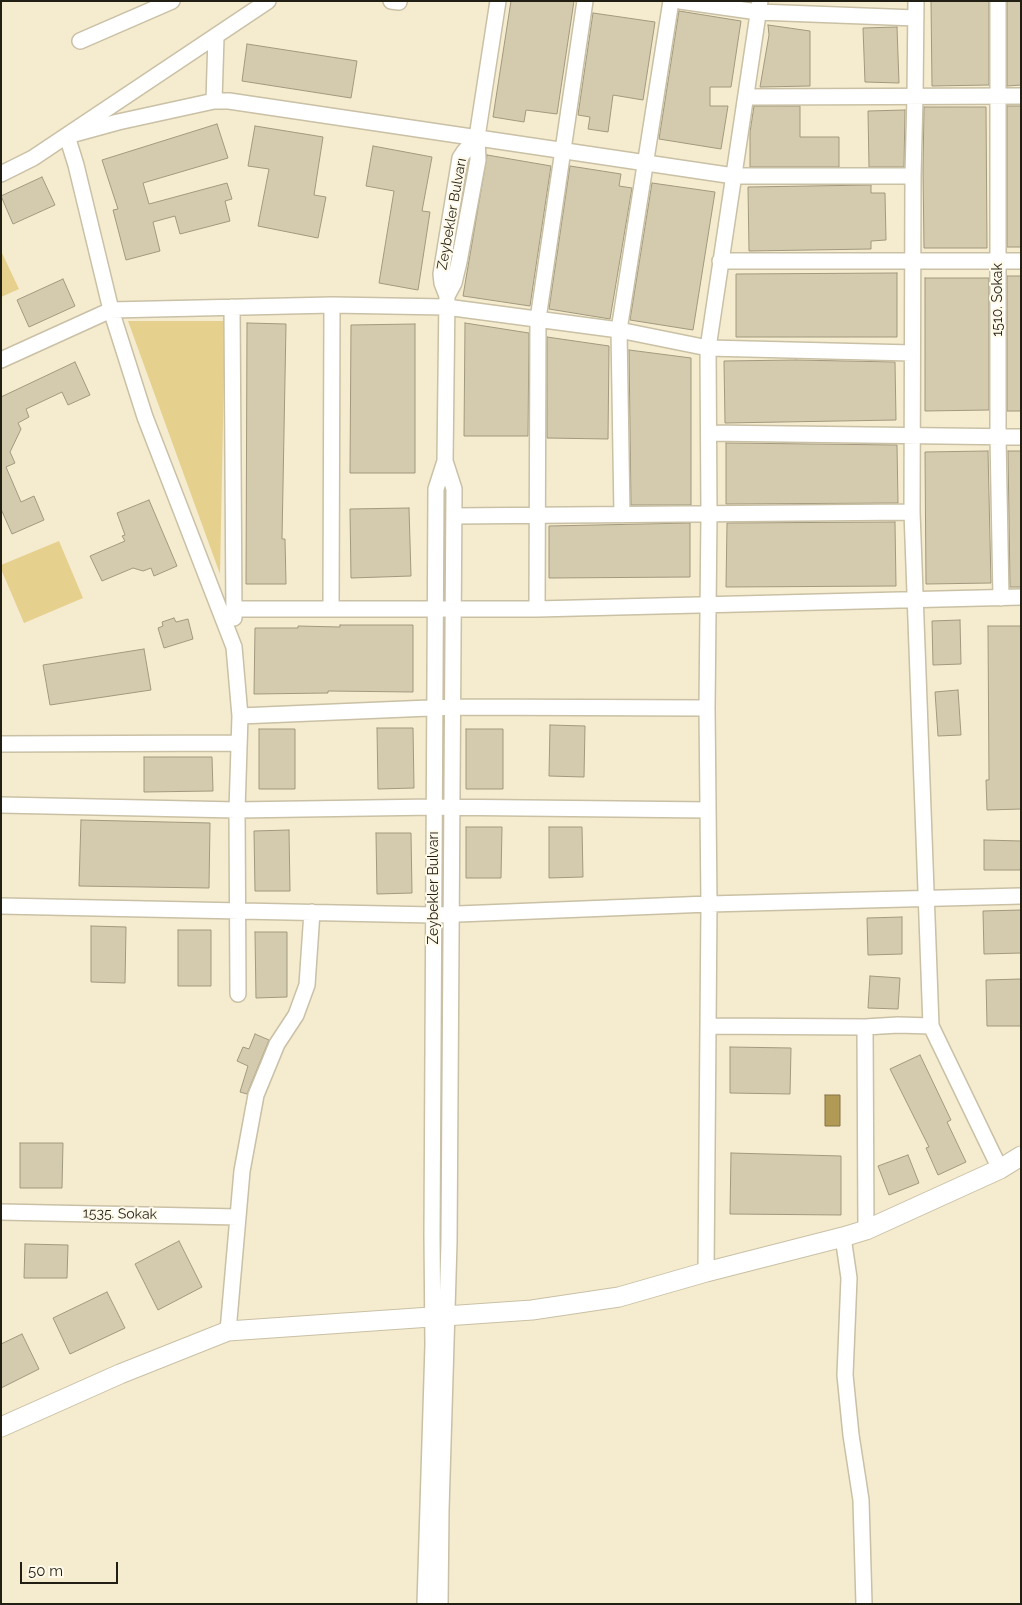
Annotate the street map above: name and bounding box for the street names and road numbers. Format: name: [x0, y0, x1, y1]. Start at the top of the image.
street label: Zeybekler Bulvarı: [434, 157, 470, 271]
street label: 1510. Sokak: [990, 263, 1006, 337]
street label: Zeybekler Bulvarı: [426, 831, 442, 945]
street label: 1535. Sokak: [83, 1205, 157, 1223]

